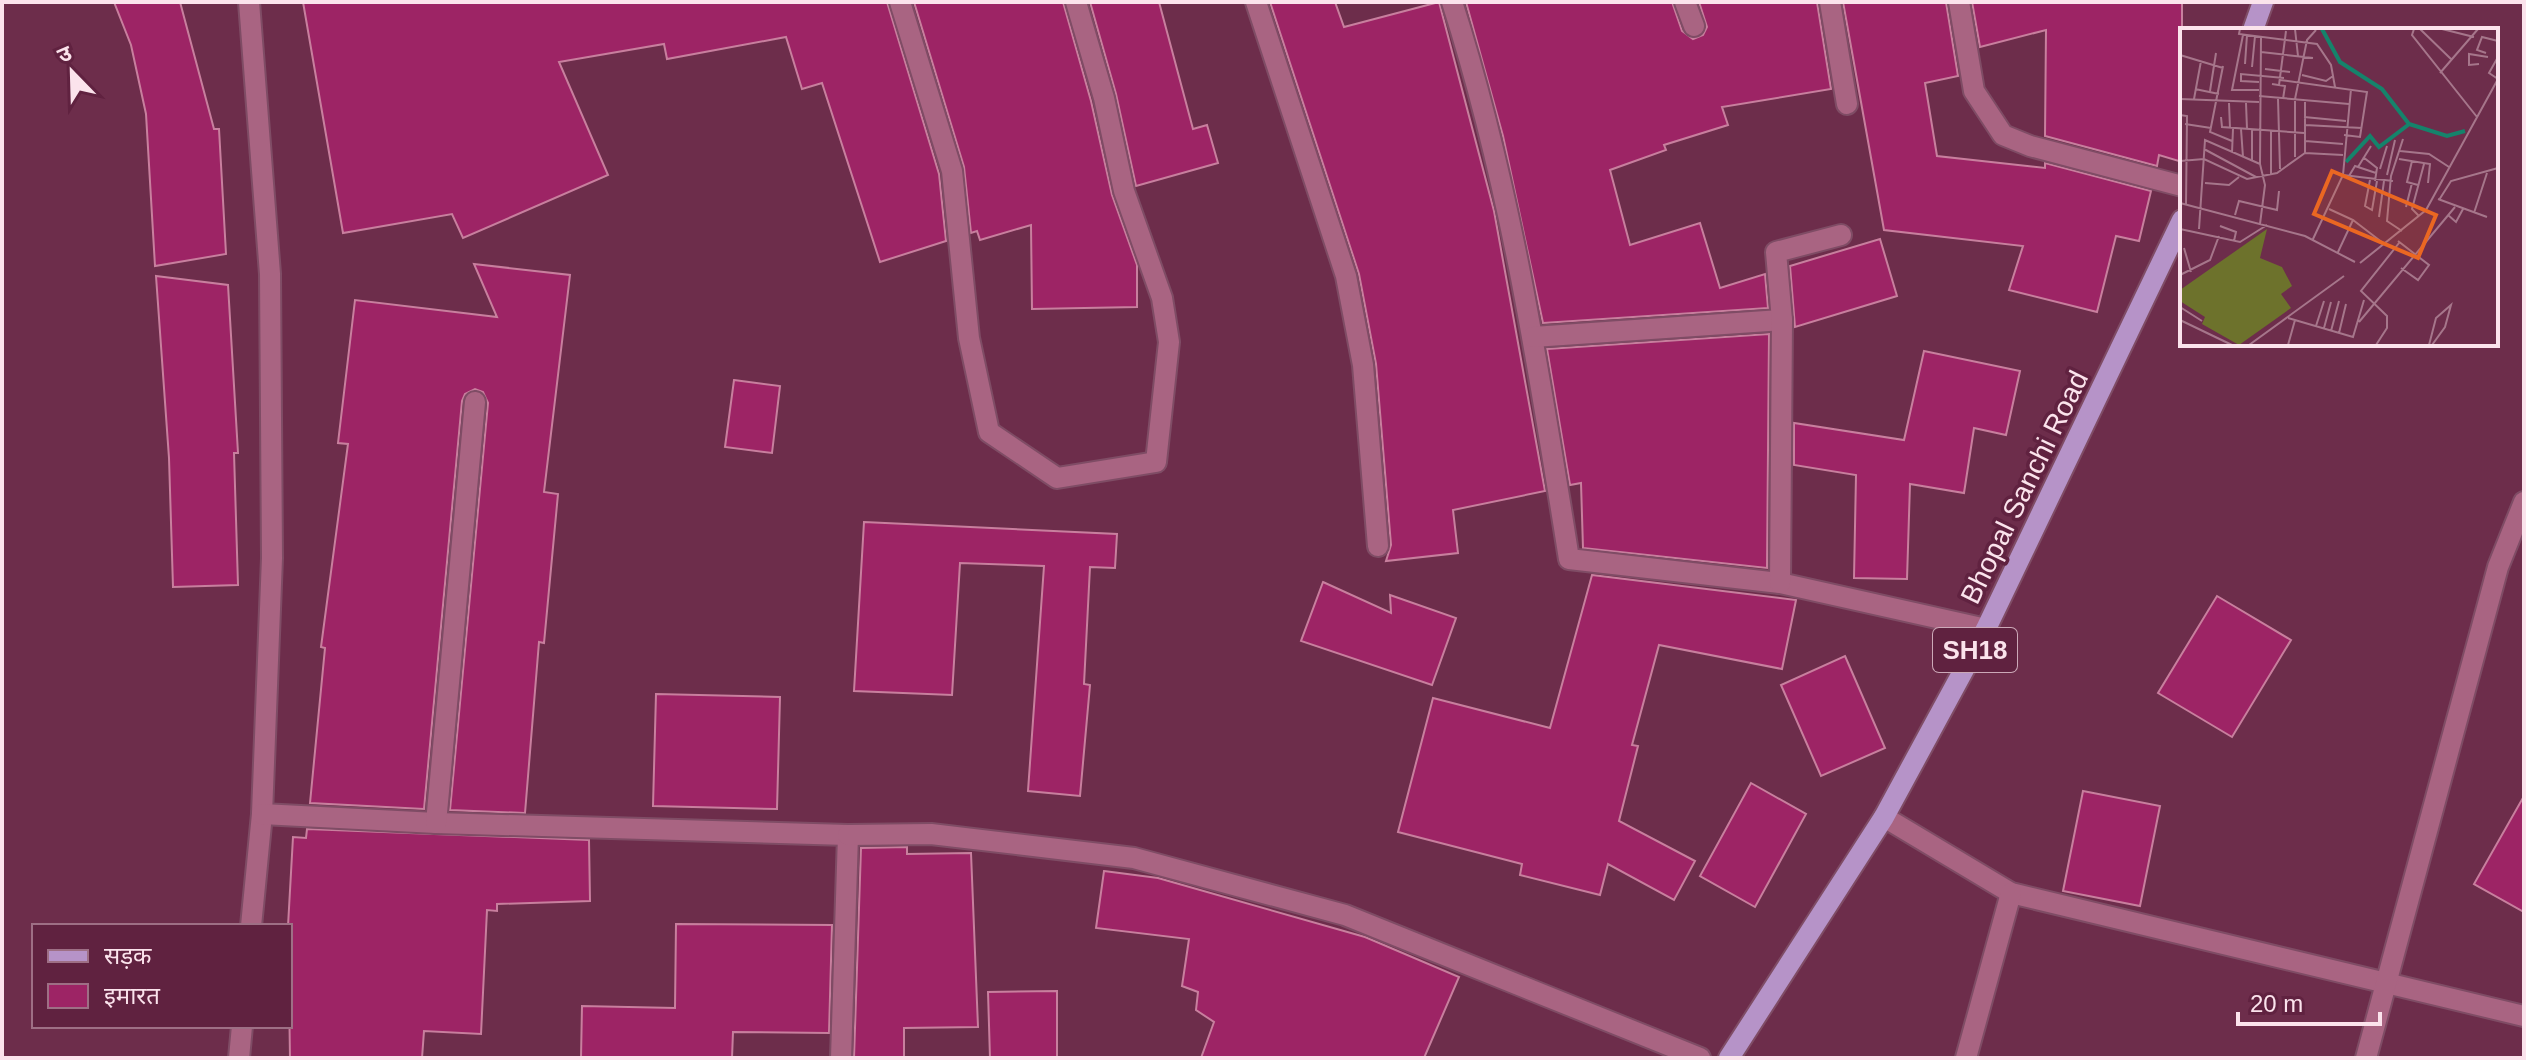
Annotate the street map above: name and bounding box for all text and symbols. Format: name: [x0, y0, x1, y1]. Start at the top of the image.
inset map: [2180, 28, 2498, 346]
north arrow: [32, 32, 112, 112]
text: उ: [54, 40, 76, 68]
street label: Bhopal Sanchi Road: [1955, 366, 2094, 609]
road number: SH18: [1933, 628, 2017, 672]
legend: [32, 924, 292, 1028]
text: सड़क: [104, 942, 152, 969]
scale bar: [2238, 976, 2380, 1026]
text: इमारत: [104, 982, 161, 1009]
text: 20 m: [2250, 990, 2303, 1017]

